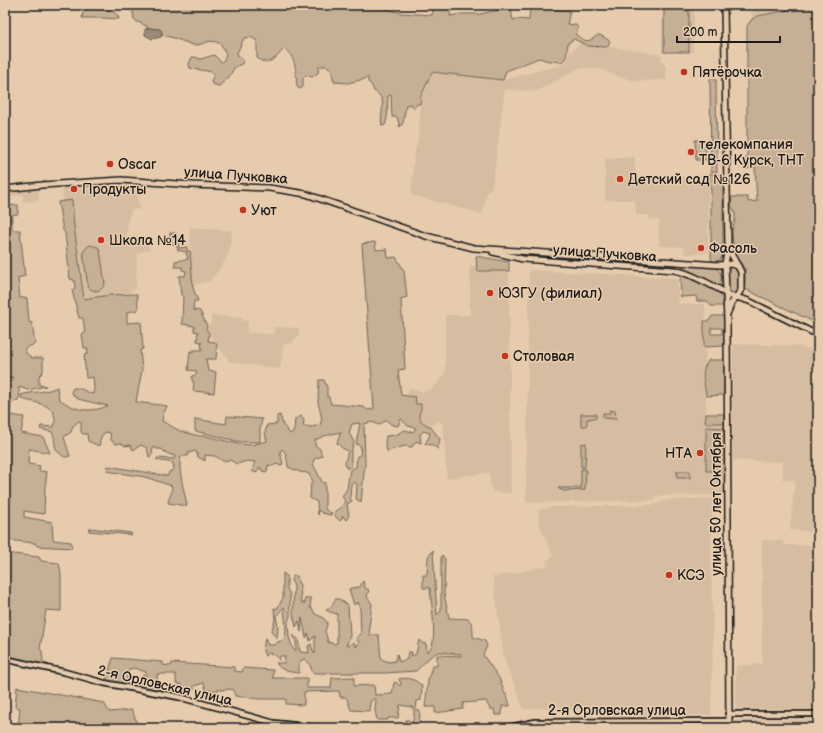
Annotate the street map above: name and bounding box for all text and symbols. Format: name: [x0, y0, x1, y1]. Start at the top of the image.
scale bar: [677, 18, 780, 44]
text: 200 m: [683, 25, 717, 40]
place label: Пятёрочка: [692, 64, 763, 81]
marker: Пятёрочка: [679, 67, 689, 77]
place label: телекомпания ТВ-6 Курск, ТНТ: [699, 136, 805, 169]
marker: телекомпания ТВ-6 Курск, ТНТ: [686, 147, 696, 157]
place label: Oscar: [118, 156, 157, 173]
marker: Oscar: [105, 159, 115, 169]
street label: улица Пучковка: [183, 163, 289, 188]
place label: Детский сад №126: [628, 171, 751, 188]
marker: Детский сад №126: [615, 174, 625, 184]
place label: Продукты: [82, 181, 146, 198]
marker: Продукты: [69, 184, 79, 194]
place label: Уют: [251, 202, 277, 219]
marker: Уют: [238, 205, 248, 215]
place label: Школа №14: [109, 232, 186, 249]
marker: Школа №14: [96, 235, 106, 245]
place label: Фасоль: [709, 240, 757, 257]
street label: улица Пучковка: [552, 241, 658, 266]
marker: Фасоль: [696, 243, 706, 253]
place label: ЮЗГУ (филиал): [498, 285, 602, 302]
marker: ЮЗГУ (филиал): [485, 288, 495, 298]
place label: Столовая: [513, 348, 575, 365]
marker: Столовая: [500, 351, 510, 361]
street label: улица 50 лет Октября: [708, 432, 725, 576]
place label: НТА: [665, 445, 693, 462]
marker: НТА: [695, 448, 705, 458]
place label: КСЭ: [677, 567, 705, 584]
marker: КСЭ: [664, 570, 674, 580]
street label: 2-я Орловская улица: [96, 662, 235, 709]
street label: 2-я Орловская улица: [548, 702, 687, 719]

